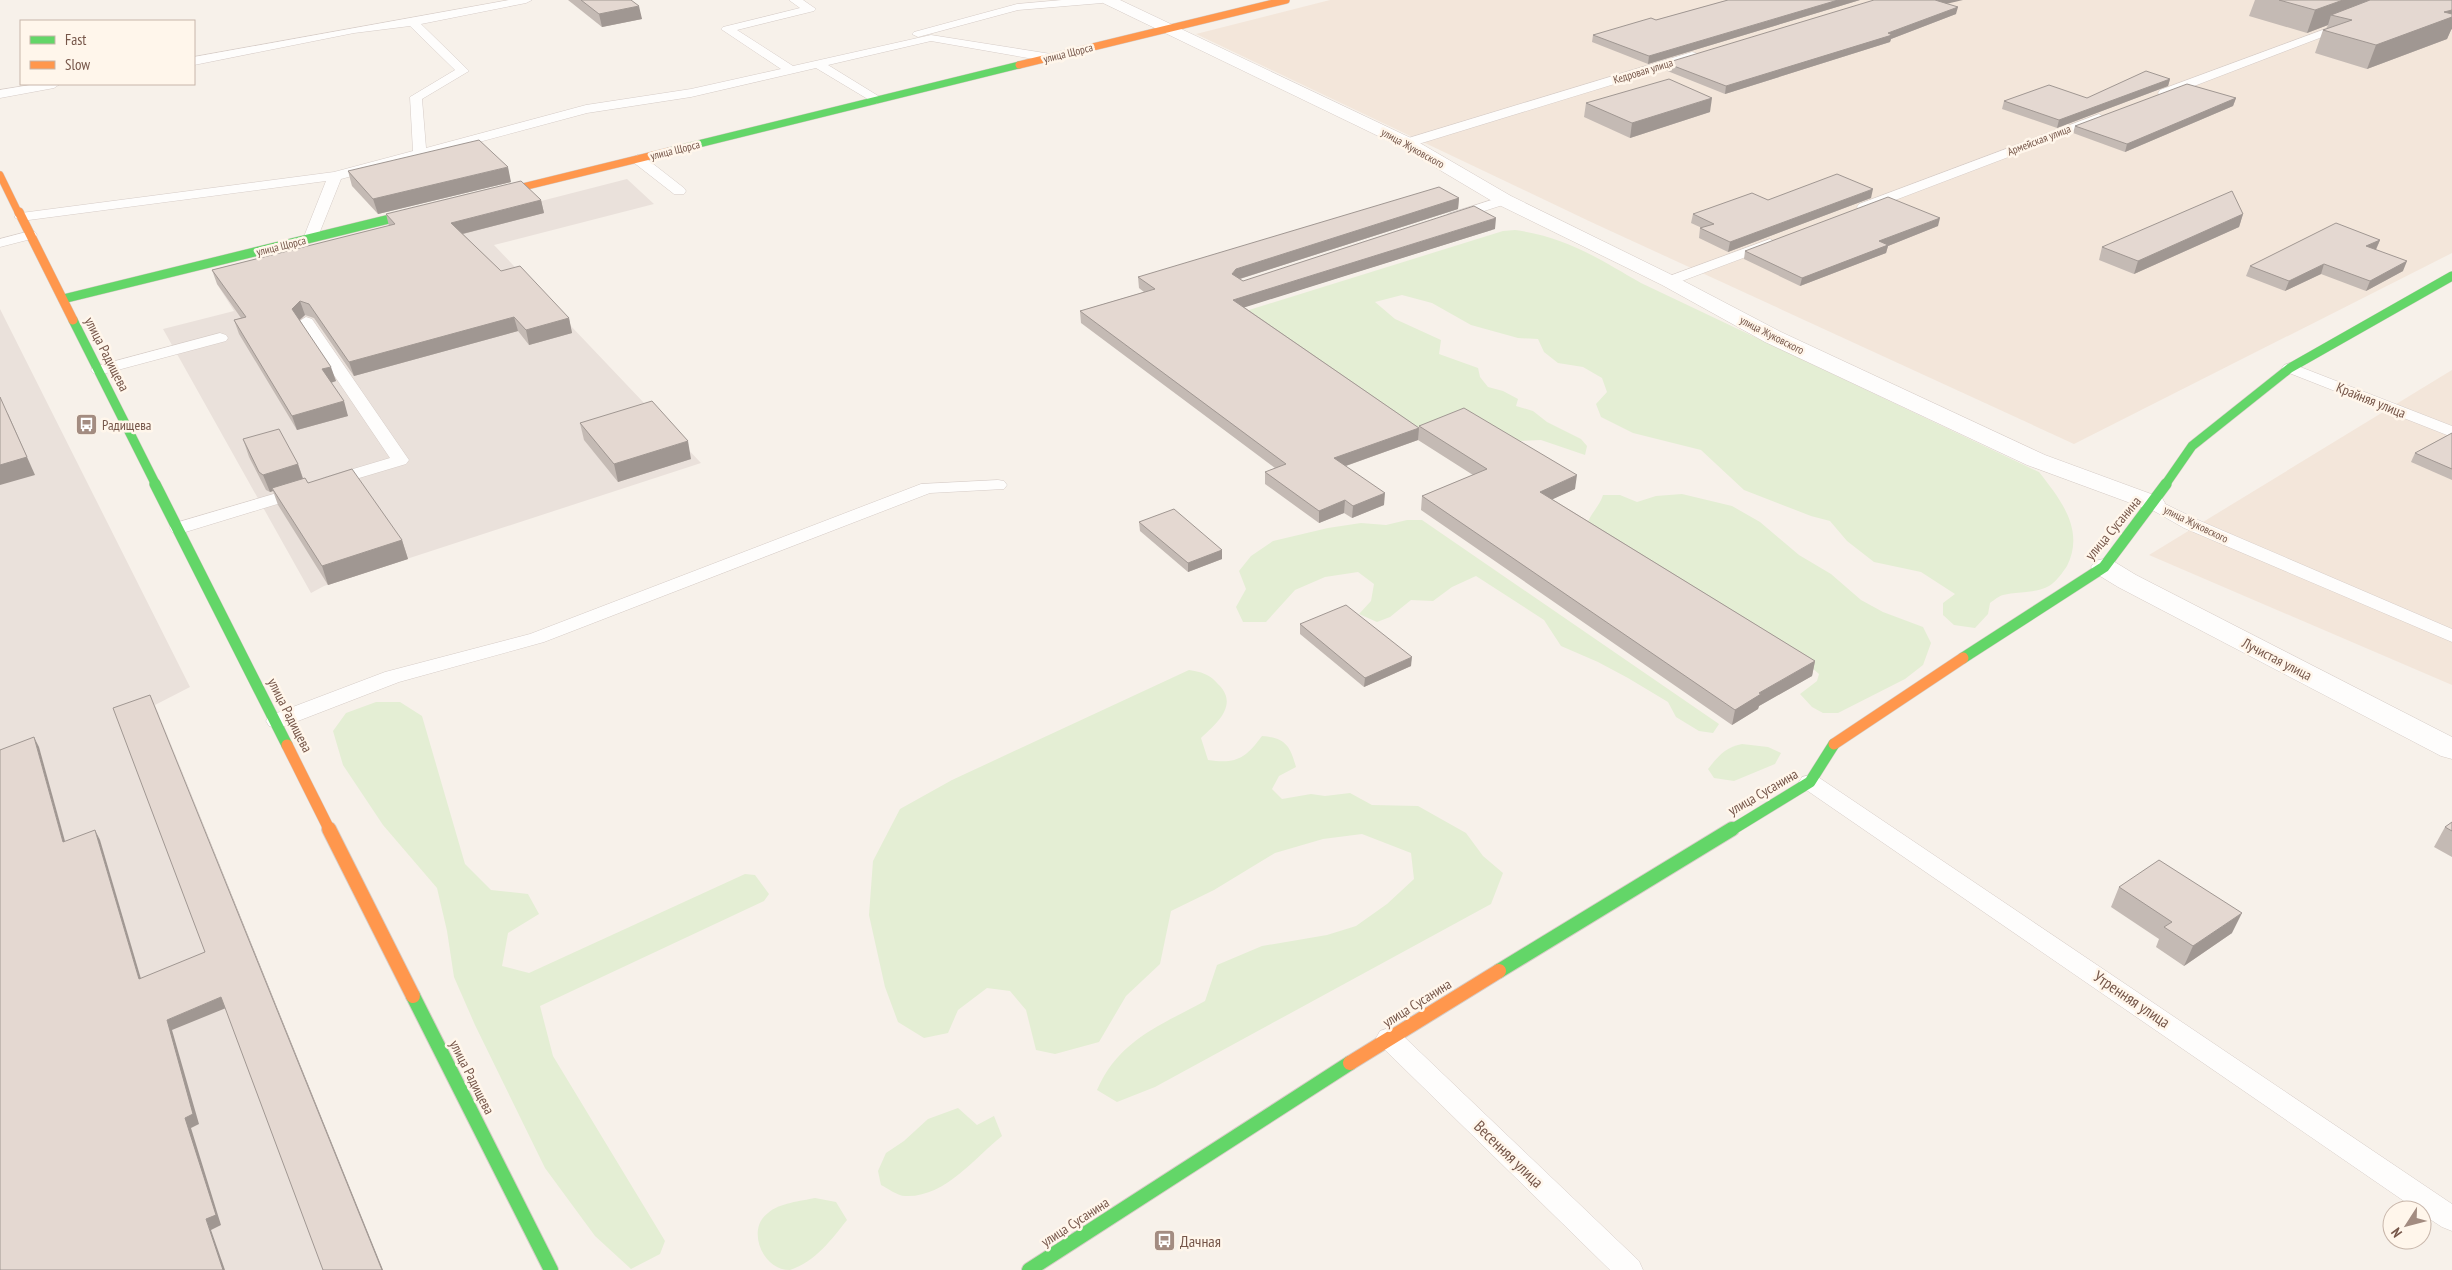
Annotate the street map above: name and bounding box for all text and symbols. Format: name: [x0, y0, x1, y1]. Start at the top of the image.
legend: [20, 20, 195, 85]
text: Fast: [65, 30, 86, 49]
street label: улица Щорса: [1042, 40, 1094, 66]
text: Slow: [65, 55, 90, 74]
street label: Кедровая улица: [1612, 55, 1674, 87]
street label: Армейская улица: [2005, 121, 2073, 159]
street label: улица Жуковского: [1379, 125, 1447, 171]
street label: улица Щорса: [649, 137, 701, 163]
street label: улица Щорса: [255, 233, 307, 259]
street label: улица Жуковского: [1738, 313, 1807, 357]
street label: улица Радищева: [81, 314, 133, 394]
street label: Крайняя улица: [2334, 378, 2408, 422]
bus stop icon: Радищева: [74, 413, 98, 437]
place label: Радищева: [102, 416, 151, 434]
street label: улица Сусанина: [2081, 492, 2145, 564]
street label: улица Жуковского: [2161, 502, 2231, 546]
street label: Лучистая улица: [2238, 633, 2315, 684]
street label: улица Радищева: [264, 675, 316, 755]
street label: улица Сусанина: [1725, 765, 1801, 819]
street label: Утренняя улица: [2090, 966, 2174, 1032]
street label: улица Сусанина: [1379, 975, 1455, 1031]
street label: улица Радищева: [446, 1037, 498, 1117]
street label: Весенняя улица: [1470, 1116, 1548, 1192]
street label: улица Сусанина: [1038, 1193, 1112, 1251]
north arrow: [2382, 1200, 2432, 1250]
text: N: [2387, 1224, 2406, 1241]
bus stop icon: Дачная: [1152, 1229, 1176, 1253]
place label: Дачная: [1180, 1231, 1221, 1251]

